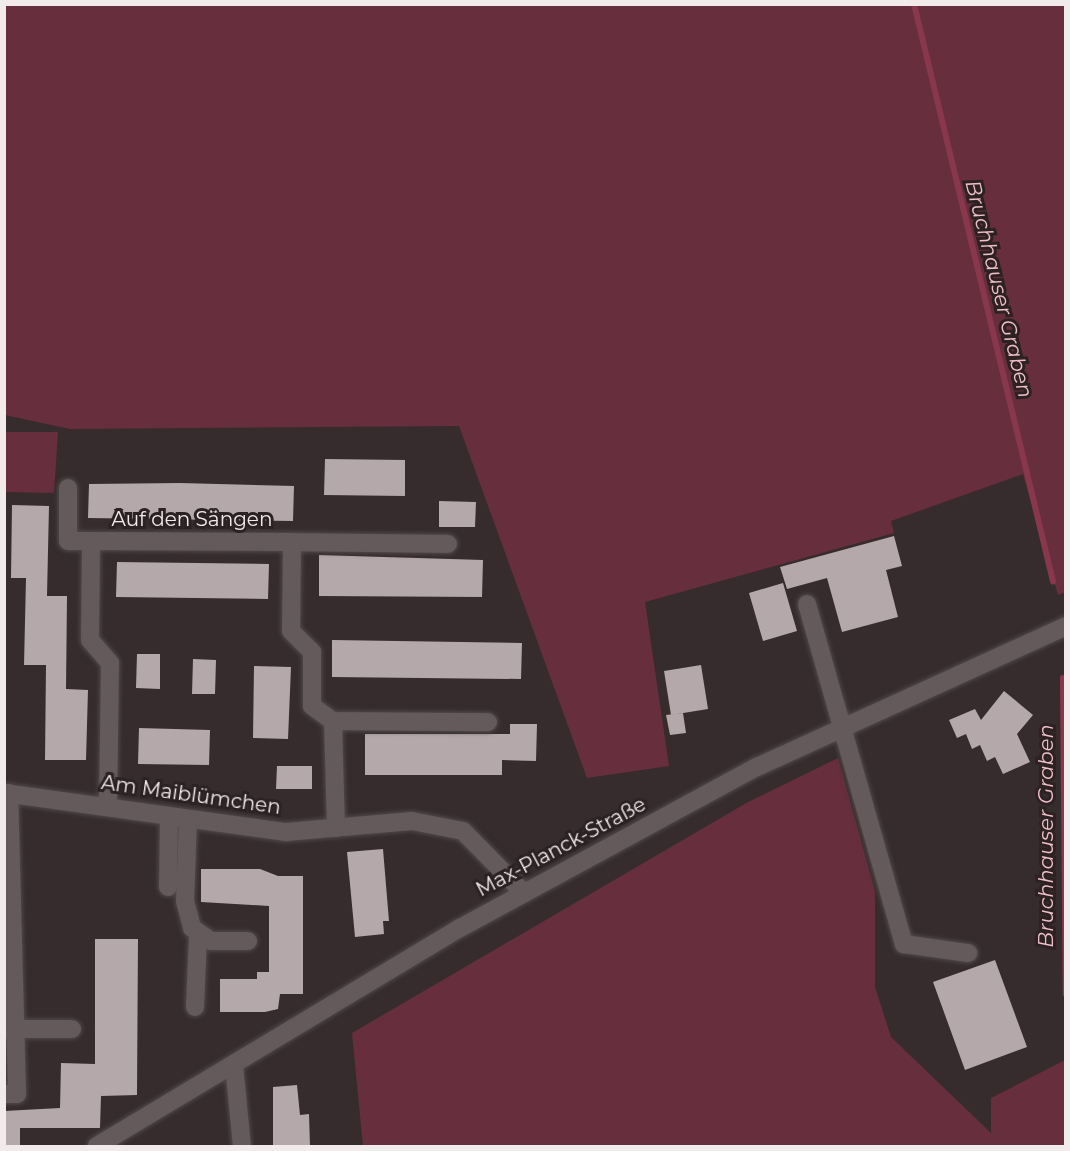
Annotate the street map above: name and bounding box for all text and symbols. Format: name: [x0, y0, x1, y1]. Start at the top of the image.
water label: Bruchhauser Graben: [960, 178, 1038, 400]
street label: Auf den Sängen: [112, 507, 272, 531]
water label: Bruchhauser Graben: [1033, 724, 1059, 948]
street label: Am Maiblümchen: [100, 771, 282, 819]
street label: Max-Planck-Straße: [472, 792, 650, 902]

